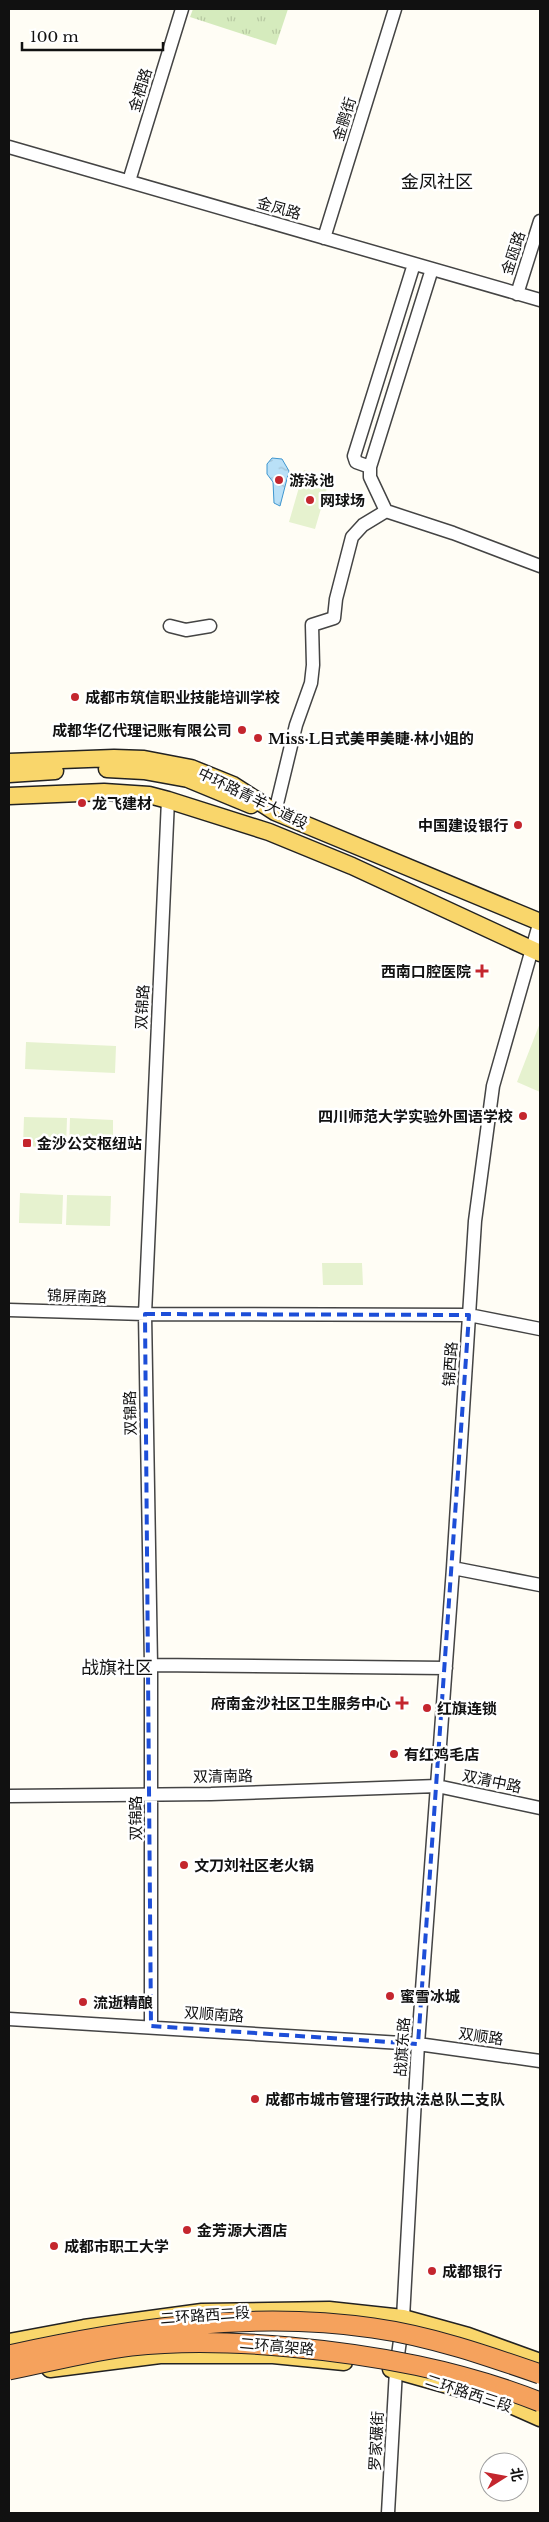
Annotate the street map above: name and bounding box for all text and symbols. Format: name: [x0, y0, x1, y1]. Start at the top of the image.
scale bar: [22, 20, 164, 52]
text: 100 m: [30, 27, 79, 46]
street label: 金栖路: [124, 66, 156, 114]
street label: 金鹏街: [328, 95, 360, 143]
district label: 金凤社区: [401, 171, 473, 193]
street label: 金凤路: [255, 193, 303, 223]
street label: 金瓯路: [497, 229, 529, 277]
place label: 游泳池: [289, 471, 334, 490]
marker: 游泳池: [273, 474, 285, 486]
place label: 网球场: [320, 491, 365, 510]
marker: 网球场: [304, 494, 316, 506]
place label: 成都市筑信职业技能培训学校: [85, 688, 280, 707]
marker: 成都市筑信职业技能培训学校: [69, 691, 81, 703]
place label: 成都华亿代理记账有限公司: [52, 721, 232, 740]
marker: 成都华亿代理记账有限公司: [236, 724, 248, 736]
place label: Miss·L日式美甲美睫·林小姐的: [268, 729, 474, 748]
marker: Miss·L日式美甲美睫·林小姐的: [252, 732, 264, 744]
street label: 中环路青羊大道段: [195, 763, 311, 833]
place label: 龙飞建材: [92, 794, 152, 813]
marker: 龙飞建材: [76, 797, 88, 809]
place label: 中国建设银行: [418, 816, 508, 835]
marker: 中国建设银行: [512, 819, 524, 831]
place label: 西南口腔医院: [381, 962, 471, 981]
marker: 西南口腔医院: [475, 964, 489, 978]
street label: 双锦路: [131, 984, 153, 1030]
place label: 四川师范大学实验外国语学校: [318, 1107, 513, 1126]
marker: 四川师范大学实验外国语学校: [517, 1110, 529, 1122]
place label: 金沙公交枢纽站: [37, 1134, 142, 1153]
marker: 金沙公交枢纽站: [21, 1137, 33, 1149]
street label: 锦屏南路: [47, 1285, 107, 1307]
street label: 锦西路: [439, 1341, 461, 1387]
street label: 双锦路: [120, 1390, 140, 1436]
district label: 战旗社区: [81, 1657, 153, 1679]
place label: 府南金沙社区卫生服务中心: [211, 1694, 391, 1713]
marker: 府南金沙社区卫生服务中心: [395, 1696, 409, 1710]
place label: 红旗连锁: [437, 1699, 497, 1718]
marker: 红旗连锁: [421, 1702, 433, 1714]
place label: 有红鸡毛店: [404, 1745, 479, 1764]
marker: 有红鸡毛店: [388, 1748, 400, 1760]
street label: 双清中路: [461, 1765, 523, 1797]
street label: 双清南路: [193, 1766, 253, 1786]
street label: 双锦路: [126, 1795, 145, 1841]
place label: 文刀刘社区老火锅: [194, 1856, 314, 1875]
marker: 文刀刘社区老火锅: [178, 1859, 190, 1871]
place label: 蜜雪冰城: [400, 1987, 460, 2006]
marker: 蜜雪冰城: [384, 1990, 396, 2002]
place label: 流逝精酿: [93, 1993, 153, 2012]
marker: 流逝精酿: [77, 1996, 89, 2008]
street label: 双顺南路: [183, 2002, 245, 2026]
street label: 战旗东路: [390, 2016, 414, 2078]
street label: 双顺路: [457, 2023, 505, 2049]
place label: 成都市城市管理行政执法总队二支队: [265, 2090, 505, 2109]
marker: 成都市城市管理行政执法总队二支队: [249, 2093, 261, 2105]
place label: 金芳源大酒店: [197, 2221, 287, 2240]
marker: 金芳源大酒店: [181, 2224, 193, 2236]
place label: 成都市职工大学: [64, 2237, 169, 2256]
marker: 成都市职工大学: [48, 2240, 60, 2252]
place label: 成都银行: [442, 2262, 502, 2281]
marker: 成都银行: [426, 2265, 438, 2277]
street label: 二环路西二段: [159, 2302, 251, 2328]
street label: 二环高架路: [239, 2333, 315, 2359]
street label: 二环路西三段: [423, 2370, 515, 2416]
street label: 罗家碾街: [365, 2411, 387, 2471]
north arrow: [479, 2452, 529, 2502]
text: 北: [507, 2466, 527, 2483]

